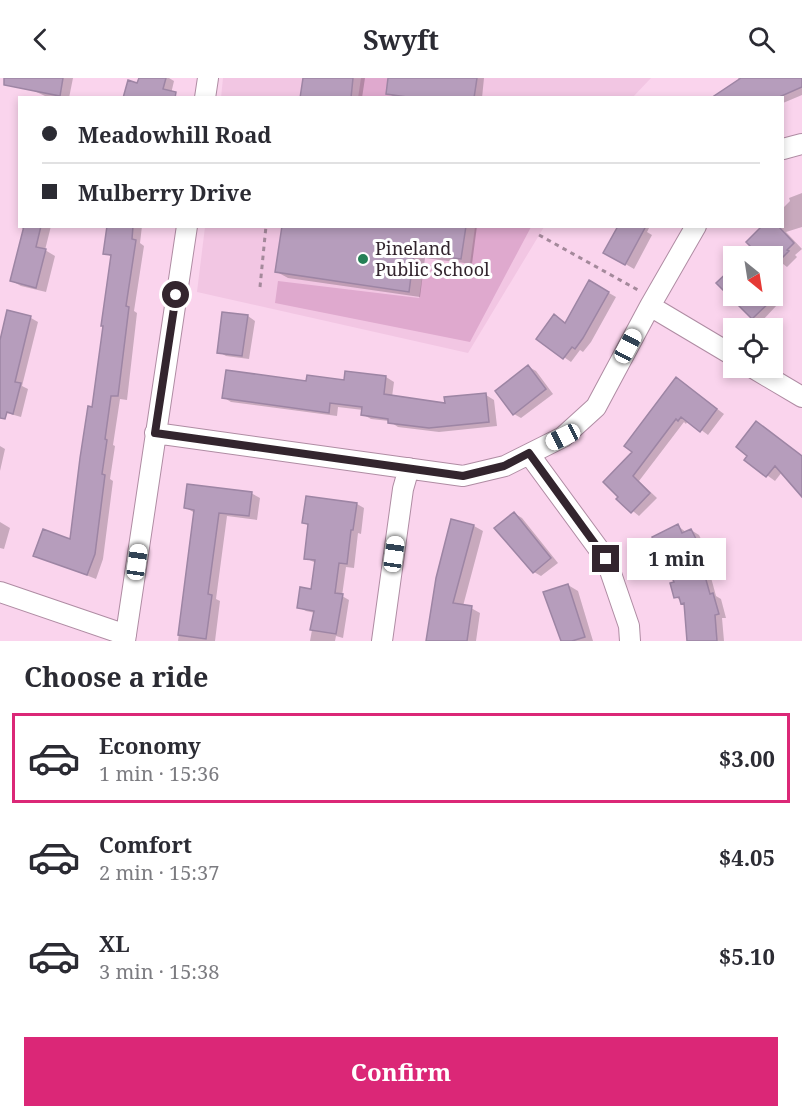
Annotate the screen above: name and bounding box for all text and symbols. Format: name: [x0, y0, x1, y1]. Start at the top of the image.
text: Swyft: [363, 21, 439, 58]
icon: back: [24, 23, 57, 56]
icon: search: [745, 23, 778, 56]
text: Meadowhill Road: [78, 119, 272, 149]
text: Mulberry Drive: [78, 177, 252, 207]
place label: Pineland Public School: [375, 236, 490, 281]
north arrow: [723, 246, 783, 306]
map controls: [723, 246, 783, 378]
marker: Pineland Public School: [356, 252, 370, 266]
route start: [162, 281, 189, 308]
button: locate: [723, 318, 783, 378]
car: [612, 326, 644, 366]
car: [543, 421, 583, 453]
car: [383, 535, 405, 573]
callout: 1 min: [627, 538, 726, 580]
car: [126, 543, 148, 581]
route end: [592, 545, 619, 572]
text: 1 min: [648, 545, 705, 572]
text: Choose a ride: [24, 658, 209, 695]
text: Economy: [99, 730, 201, 760]
icon: car: [27, 731, 81, 785]
text: $3.00: [719, 743, 775, 773]
text: 1 min · 15:36: [99, 760, 219, 787]
text: Comfort: [99, 829, 192, 859]
icon: car: [27, 830, 81, 884]
text: $4.05: [719, 842, 775, 872]
text: 2 min · 15:37: [99, 859, 219, 886]
text: XL: [99, 928, 130, 958]
icon: car: [27, 929, 81, 983]
text: $5.10: [719, 941, 775, 971]
text: 3 min · 15:38: [99, 958, 219, 985]
button: Confirm: [24, 1037, 778, 1106]

